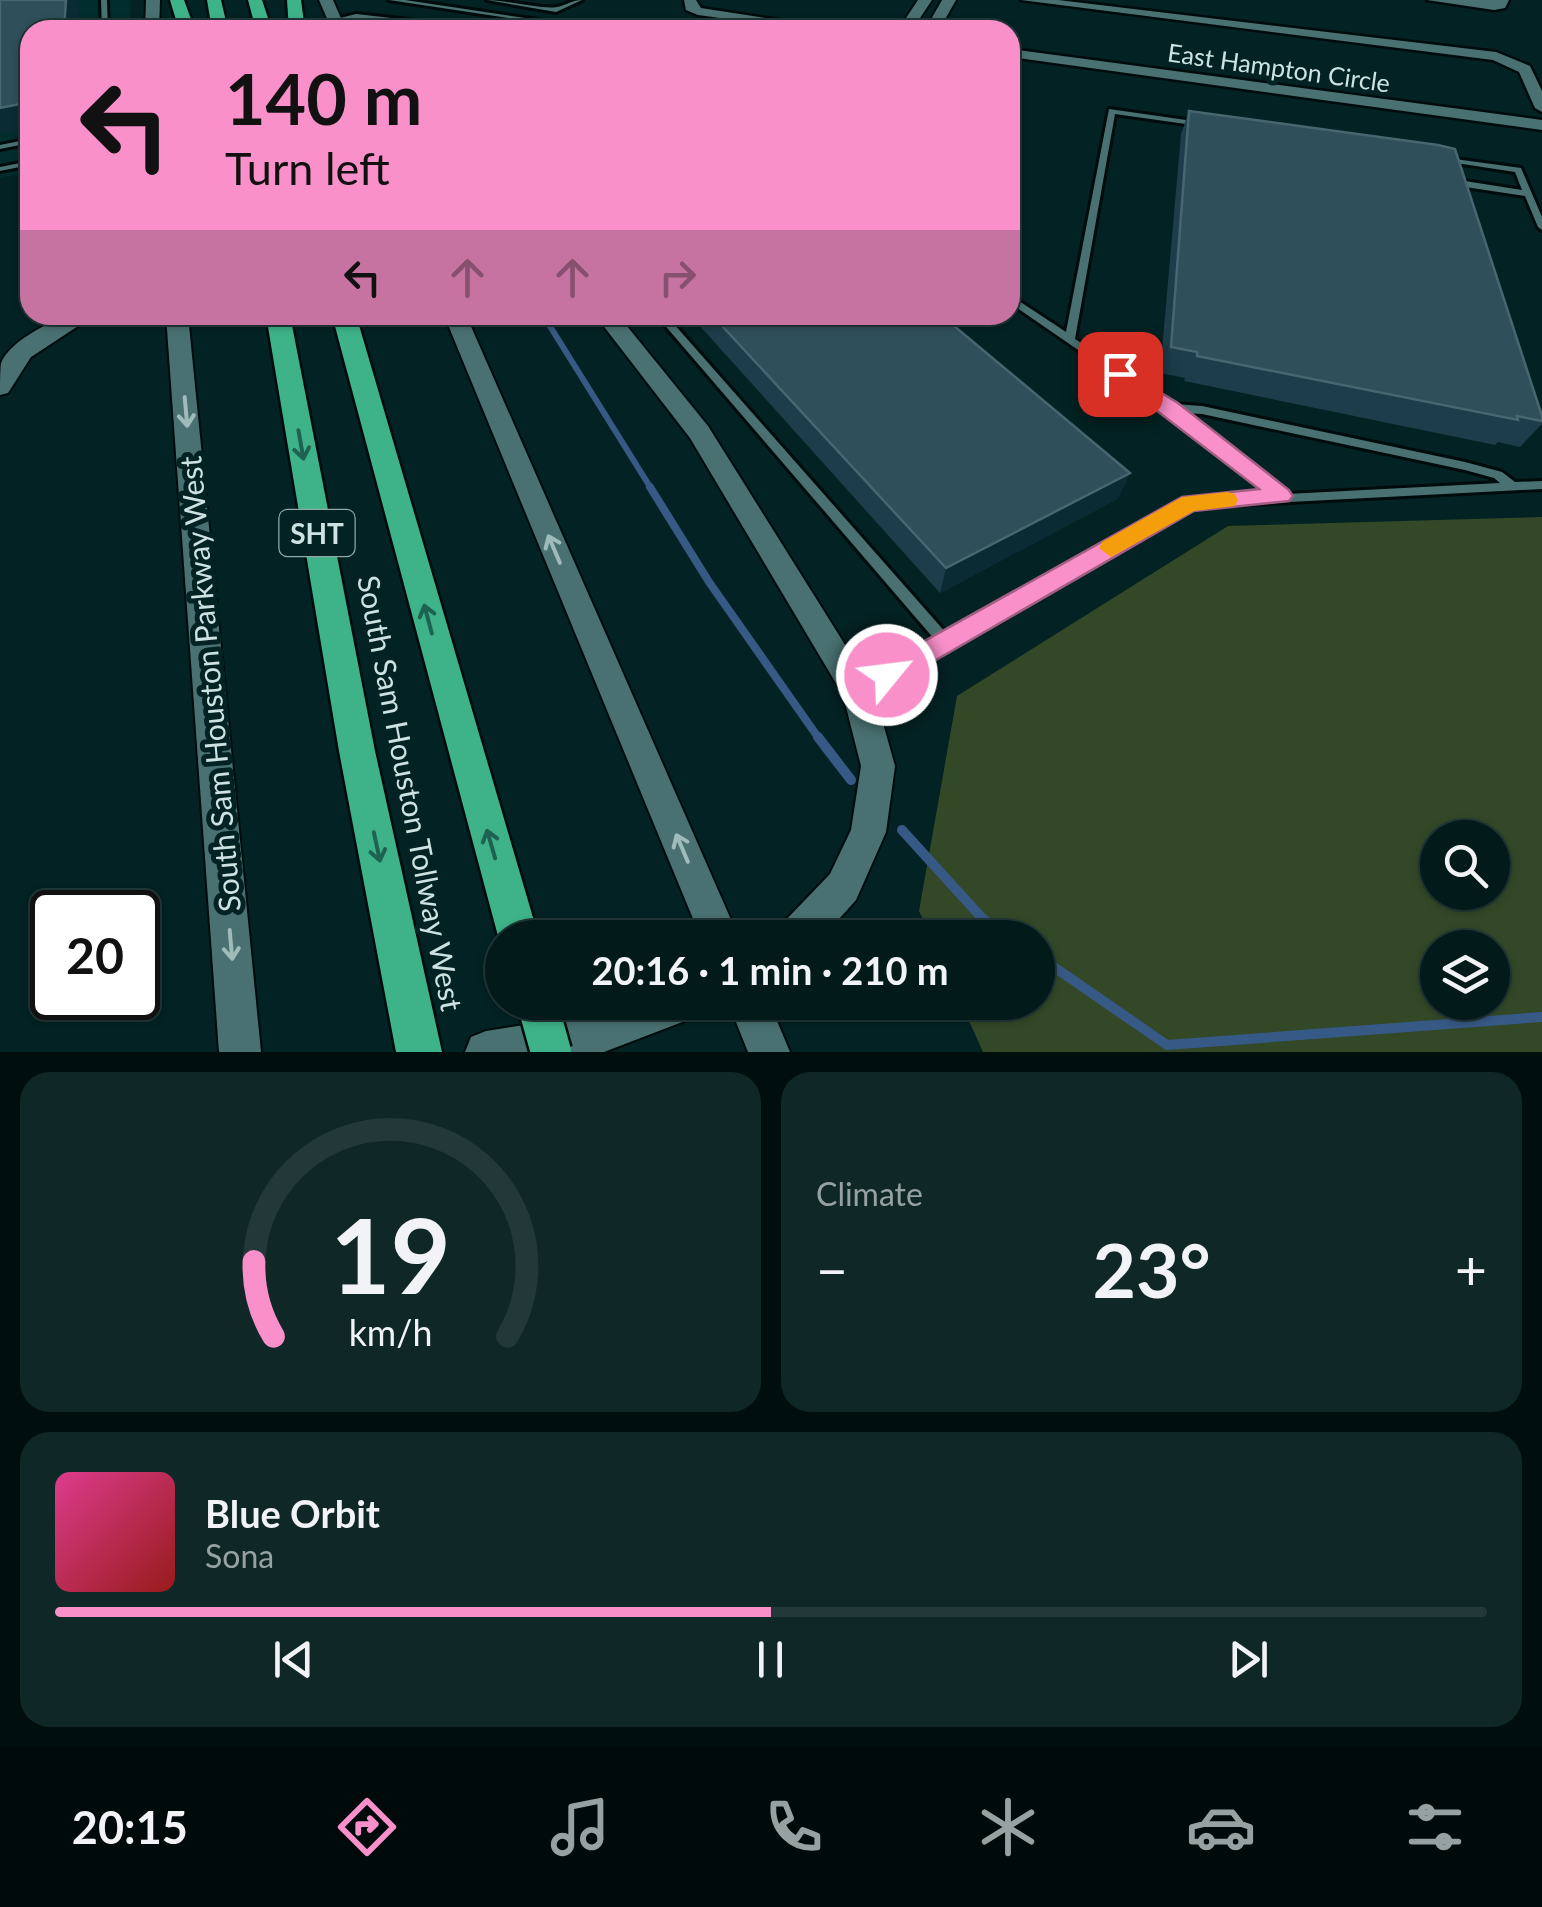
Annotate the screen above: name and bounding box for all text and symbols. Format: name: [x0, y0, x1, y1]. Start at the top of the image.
street label: East Hampton Circle: [1166, 37, 1392, 97]
text: 140 m: [225, 56, 422, 140]
icon: left: [60, 60, 190, 190]
text: Turn left: [225, 141, 390, 195]
icon: left: [335, 250, 390, 305]
icon: ahead: [440, 250, 495, 305]
icon: ahead: [545, 250, 600, 305]
icon: right: [650, 250, 705, 305]
pin: [1078, 332, 1163, 417]
icon: arrive: [1093, 347, 1148, 402]
one-way arrow: [176, 396, 195, 428]
one-way arrow: [292, 429, 311, 461]
street label: South Sam Houston Parkway West: [171, 454, 247, 913]
road number: SHT: [280, 510, 354, 556]
one-way arrow: [544, 534, 562, 565]
street label: South Sam Houston Tollway West: [351, 572, 471, 1014]
one-way arrow: [418, 603, 436, 635]
position arrow: [835, 623, 939, 727]
map controls: [1420, 820, 1510, 1020]
button: search: [1420, 820, 1510, 910]
one-way arrow: [481, 829, 500, 860]
one-way arrow: [368, 830, 387, 862]
one-way arrow: [672, 833, 690, 864]
speed limit sign: 20: [30, 890, 160, 1020]
one-way arrow: [221, 929, 240, 961]
button: layers: [1420, 930, 1510, 1020]
text: 20:16 · 1 min · 210 m: [591, 947, 949, 993]
text: Climate: [816, 1174, 923, 1213]
text: 19: [330, 1191, 451, 1316]
text: 23°: [1092, 1224, 1211, 1314]
text: −: [816, 1236, 848, 1302]
text: +: [1455, 1236, 1487, 1302]
text: km/h: [349, 1311, 432, 1354]
text: Blue Orbit: [205, 1490, 380, 1536]
text: Sona: [205, 1536, 274, 1575]
icon: previous: [266, 1632, 321, 1687]
icon: pause: [743, 1632, 798, 1687]
icon: next: [1221, 1632, 1276, 1687]
icon: directions: [332, 1792, 402, 1862]
icon: music: [545, 1792, 615, 1862]
icon: phone: [759, 1792, 829, 1862]
icon: climate: [973, 1792, 1043, 1862]
icon: car: [1186, 1792, 1256, 1862]
icon: filters: [1400, 1792, 1470, 1862]
text: 20:15: [72, 1800, 188, 1854]

